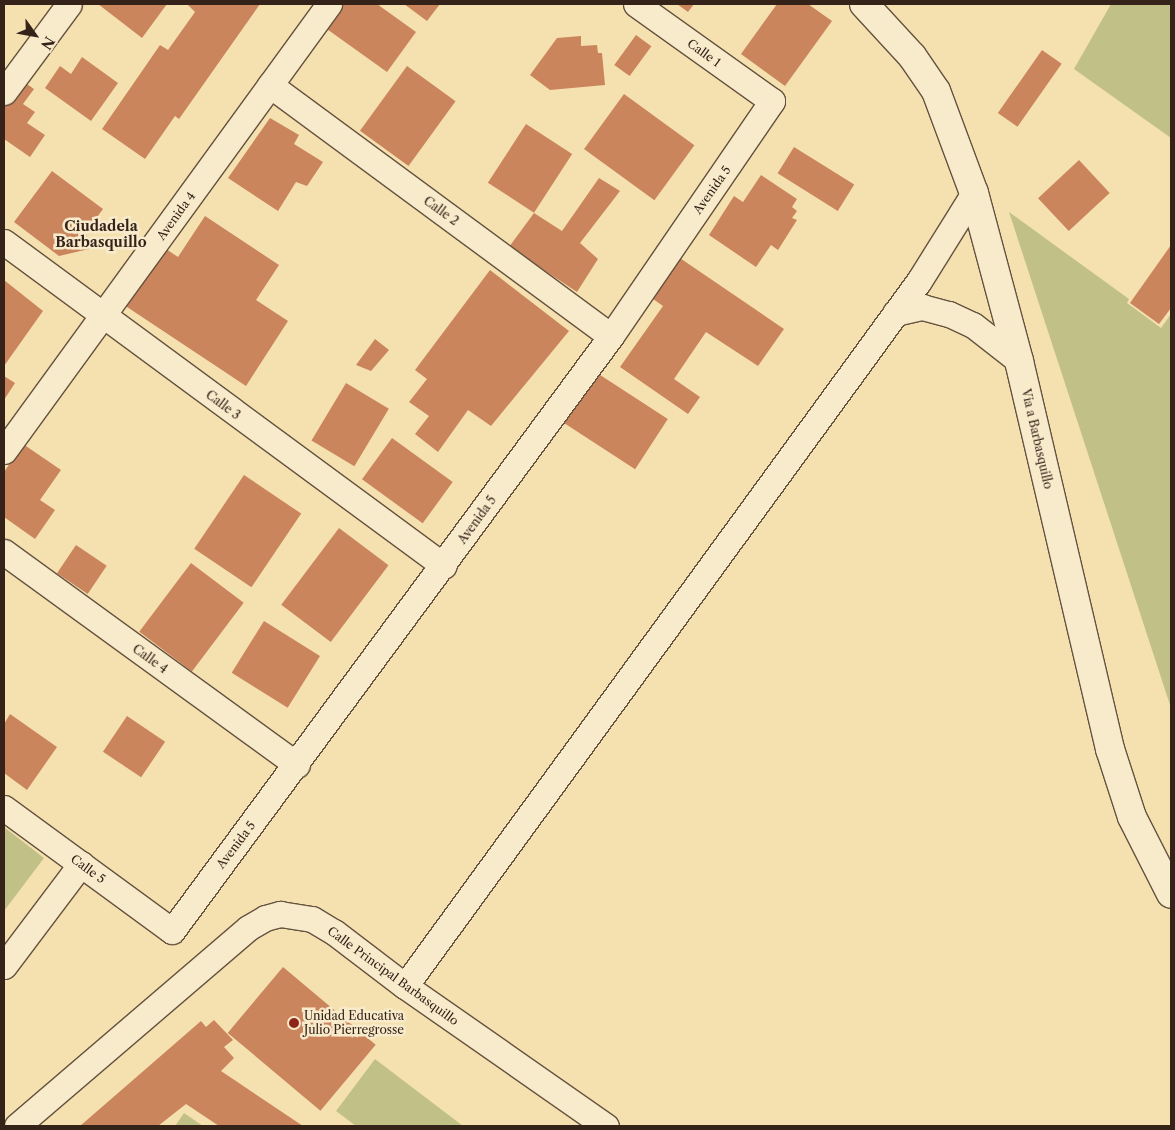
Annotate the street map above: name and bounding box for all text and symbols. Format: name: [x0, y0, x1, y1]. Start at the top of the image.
north arrow: [10, 10, 60, 60]
text: N: [37, 33, 59, 53]
street label: Calle 1: [685, 36, 723, 70]
street label: Avenida 5: [690, 163, 734, 217]
street label: Avenida 4: [154, 189, 198, 243]
street label: Calle 2: [421, 194, 461, 228]
district label: Ciudadela Barbasquillo: [55, 218, 147, 250]
street label: Calle 3: [203, 387, 243, 423]
street label: Via a Barbasquillo: [1018, 387, 1056, 491]
street label: Avenida 5: [455, 493, 499, 547]
street label: Calle 4: [130, 642, 170, 676]
street label: Avenida 5: [214, 818, 258, 872]
street label: Calle 5: [68, 852, 108, 886]
street label: Calle Principal Barbasquillo: [325, 924, 461, 1028]
place label: Unidad Educativa Julio Pierregrosse: [304, 1009, 404, 1037]
marker: Unidad Educativa Julio Pierregrosse: [288, 1017, 300, 1029]

